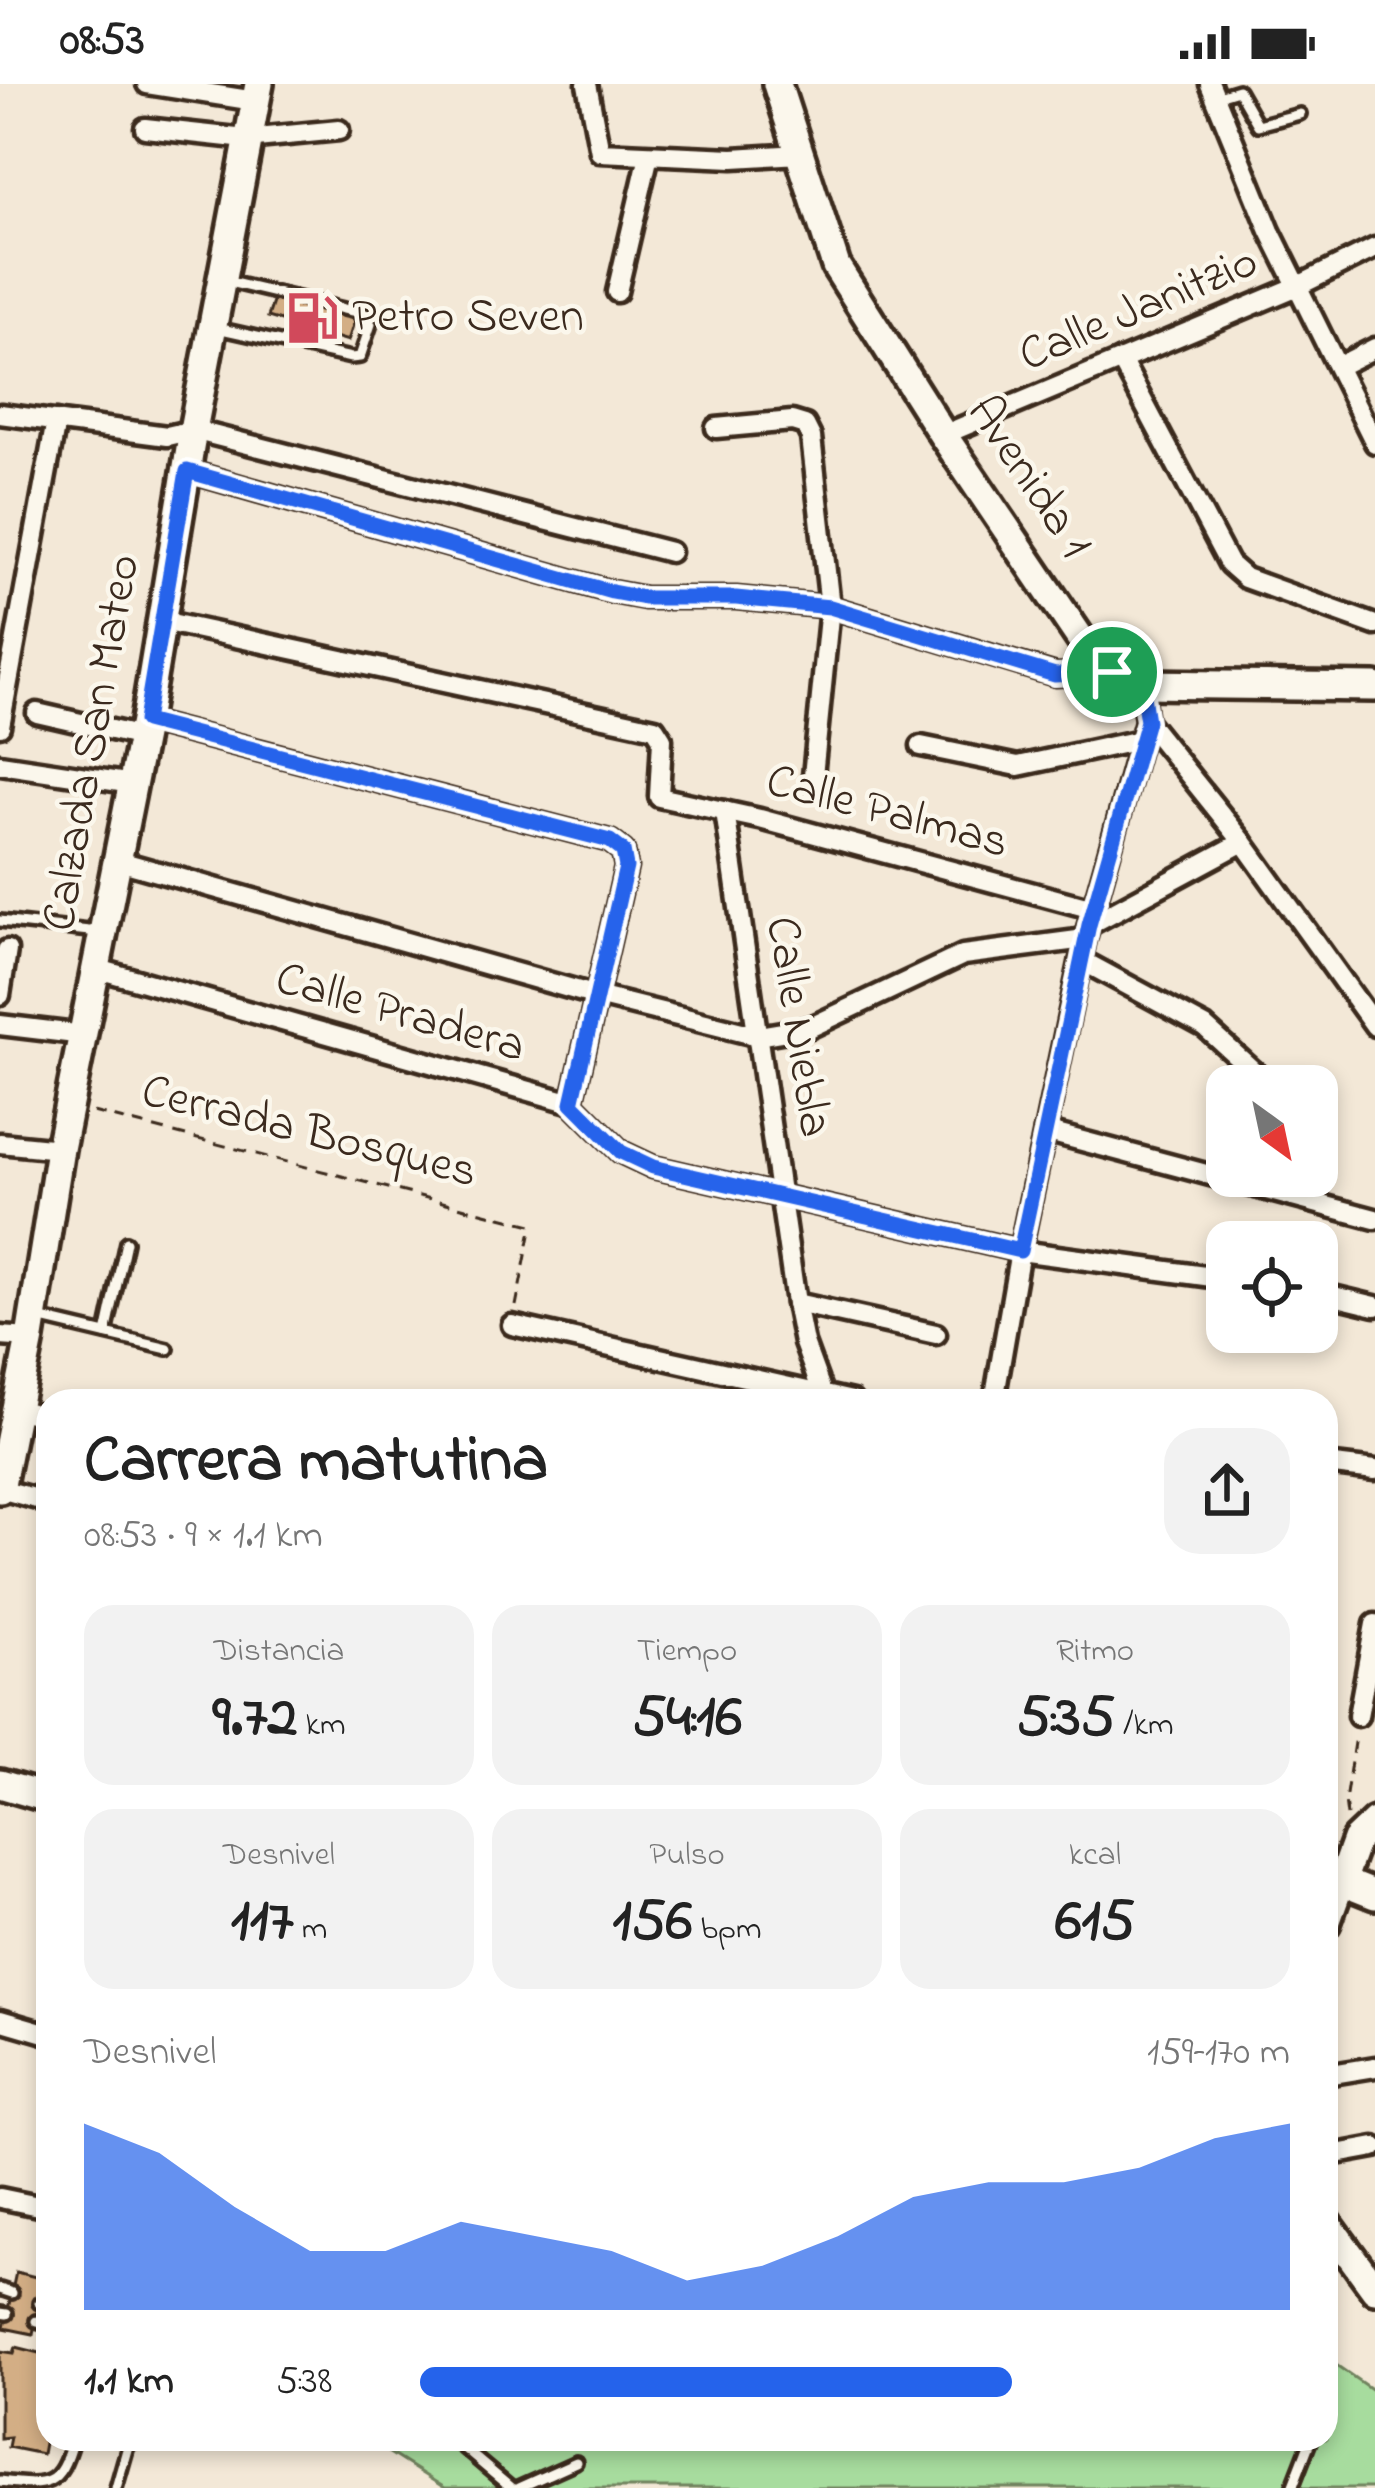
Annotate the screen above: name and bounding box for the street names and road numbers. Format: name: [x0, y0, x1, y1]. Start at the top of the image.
street label: Calle Janitzio: [1009, 228, 1269, 392]
street label: Avenida 1: [948, 382, 1108, 574]
street label: Calzada San Mateo: [25, 549, 161, 937]
street label: Calle Palmas: [758, 747, 1016, 879]
street label: Calle Niebla: [745, 912, 849, 1142]
street label: Calle Pradera: [267, 945, 533, 1083]
street label: Cerrada Bosques: [134, 1058, 484, 1208]

